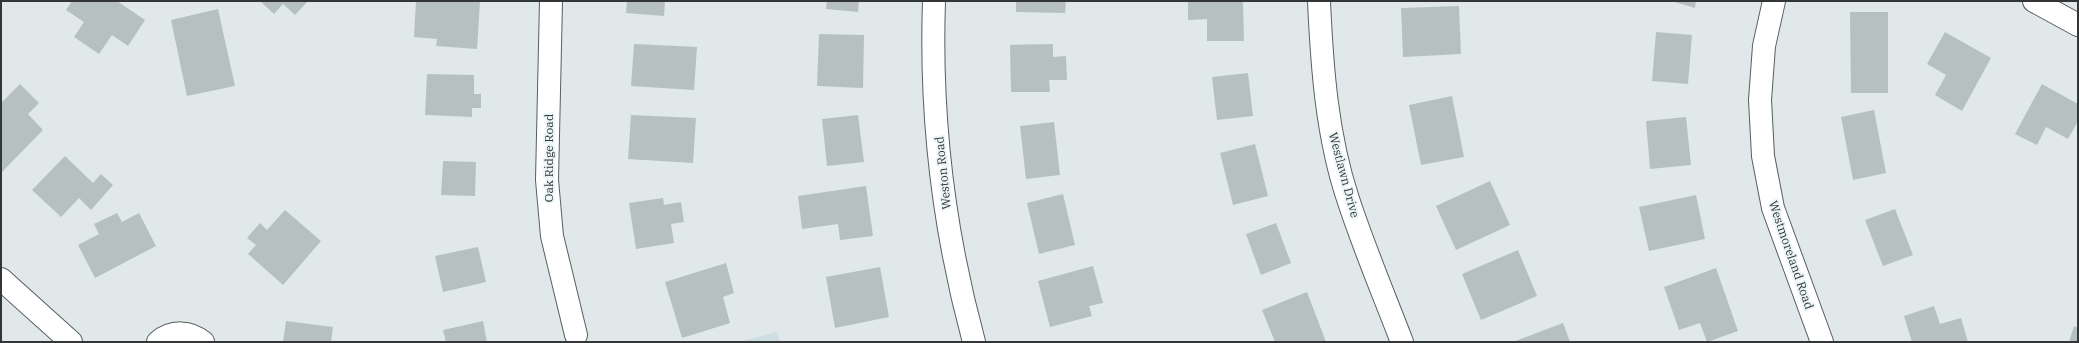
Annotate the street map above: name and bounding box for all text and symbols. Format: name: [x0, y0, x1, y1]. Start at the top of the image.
street label: Oak Ridge Road: [541, 114, 556, 202]
street label: Westlawn Drive: [1326, 131, 1363, 219]
street label: Weston Road: [931, 136, 954, 210]
street label: Westmoreland Road: [1766, 199, 1817, 311]

